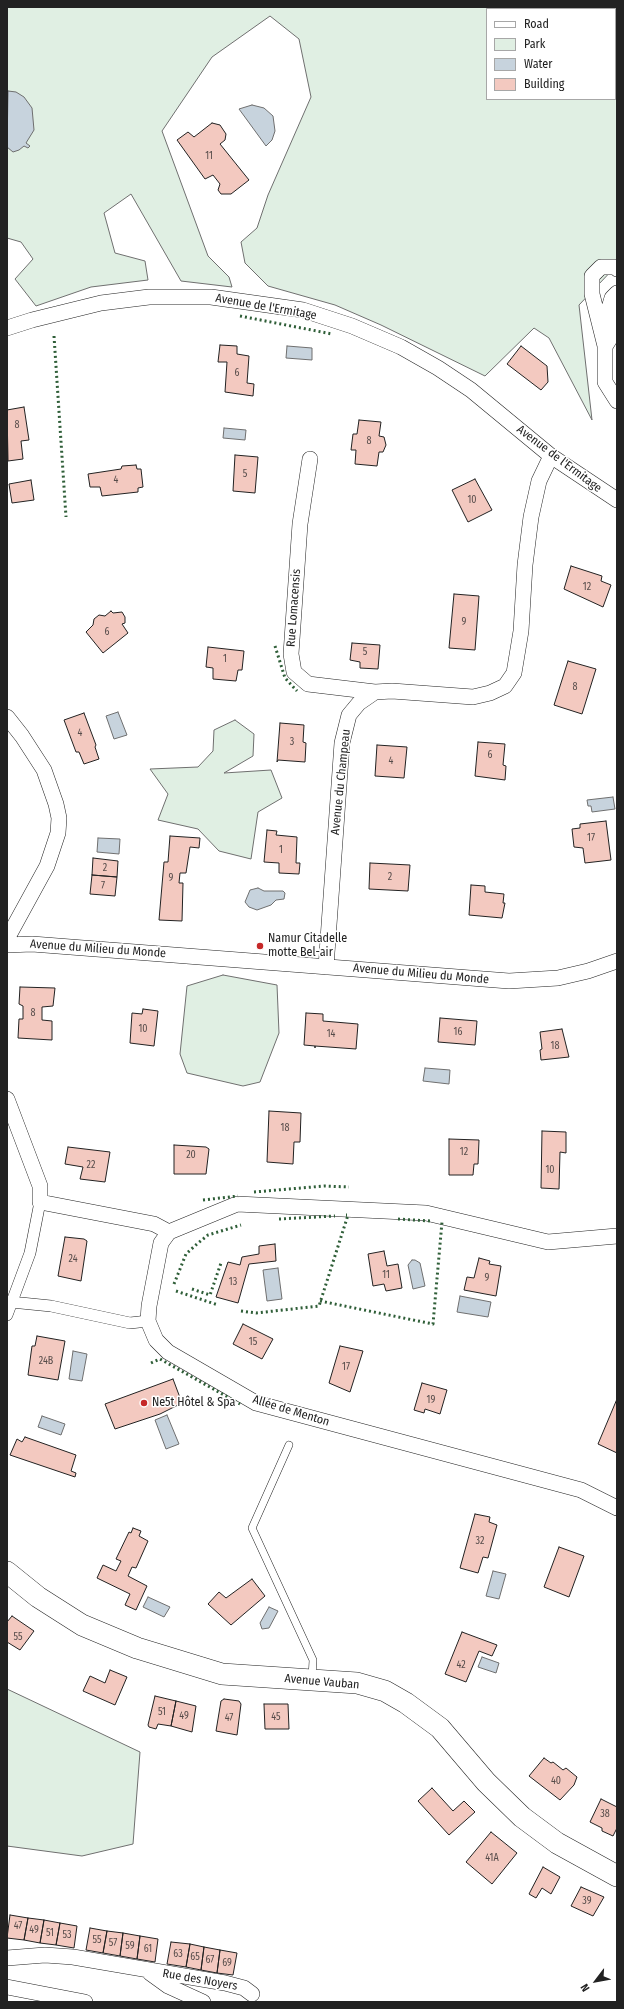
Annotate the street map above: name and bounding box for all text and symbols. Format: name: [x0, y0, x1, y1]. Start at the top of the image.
legend: [486, 8, 616, 100]
text: Road: [524, 17, 549, 31]
text: Park: [524, 37, 545, 51]
text: Water: [524, 57, 552, 71]
text: Building: [524, 77, 564, 91]
house number: 11: [205, 150, 213, 162]
street label: Avenue de l'Ermitage: [214, 291, 318, 323]
house number: 6: [235, 367, 239, 379]
house number: 8: [15, 419, 19, 431]
street label: Avenue de l'Ermitage: [514, 422, 604, 496]
house number: 8: [367, 435, 371, 447]
house number: 5: [243, 468, 247, 480]
house number: 4: [114, 474, 118, 486]
house number: 10: [467, 494, 477, 506]
street label: Rue Lomacensis: [284, 568, 304, 648]
house number: 12: [583, 581, 591, 593]
house number: 9: [462, 616, 466, 628]
house number: 6: [105, 626, 109, 638]
house number: 5: [363, 646, 367, 658]
house number: 1: [223, 653, 227, 665]
house number: 8: [573, 681, 577, 693]
house number: 4: [78, 727, 82, 739]
street label: Avenue du Champeau: [328, 728, 354, 836]
house number: 3: [290, 736, 294, 748]
house number: 6: [488, 749, 492, 761]
house number: 4: [389, 755, 393, 767]
house number: 17: [587, 832, 595, 844]
house number: 1: [279, 844, 283, 856]
house number: 2: [103, 862, 107, 874]
house number: 2: [388, 871, 392, 883]
house number: 9: [169, 872, 173, 884]
house number: 7: [101, 880, 105, 892]
place label: Namur Citadelle motte Bel-air: [268, 932, 347, 960]
street label: Avenue du Milieu du Monde: [30, 937, 166, 961]
marker: Namur Citadelle motte Bel-air: [255, 941, 265, 951]
street label: Avenue du Milieu du Monde: [353, 961, 489, 987]
house number: 8: [31, 1007, 35, 1019]
house number: 10: [138, 1023, 148, 1035]
house number: 16: [454, 1026, 462, 1038]
house number: 14: [327, 1028, 335, 1040]
house number: 18: [551, 1040, 559, 1052]
house number: 18: [281, 1122, 289, 1134]
house number: 12: [460, 1146, 468, 1158]
house number: 20: [186, 1149, 196, 1161]
house number: 22: [87, 1159, 95, 1171]
house number: 10: [545, 1164, 555, 1176]
house number: 24: [68, 1253, 78, 1265]
house number: 11: [382, 1269, 390, 1281]
house number: 9: [485, 1272, 489, 1284]
house number: 13: [229, 1276, 237, 1288]
house number: 15: [249, 1336, 257, 1348]
house number: 24B: [39, 1355, 53, 1367]
house number: 17: [342, 1361, 350, 1373]
street label: Allée de Menton: [251, 1392, 331, 1430]
house number: 19: [427, 1394, 435, 1406]
place label: Ne5t Hôtel & Spa: [152, 1396, 235, 1410]
marker: Ne5t Hôtel & Spa: [139, 1398, 149, 1408]
house number: 32: [476, 1535, 484, 1547]
house number: 55: [13, 1631, 23, 1643]
house number: 42: [456, 1659, 466, 1671]
street label: Avenue Vauban: [284, 1672, 360, 1692]
house number: 51: [158, 1706, 166, 1718]
house number: 49: [179, 1710, 189, 1722]
house number: 45: [271, 1711, 281, 1723]
house number: 47: [225, 1712, 233, 1724]
house number: 40: [551, 1775, 561, 1787]
house number: 38: [600, 1808, 610, 1820]
house number: 41A: [485, 1852, 499, 1864]
house number: 39: [582, 1895, 592, 1907]
house number: 47: [14, 1920, 22, 1932]
house number: 49: [29, 1924, 39, 1936]
house number: 51: [46, 1927, 54, 1939]
house number: 53: [62, 1929, 72, 1941]
house number: 55: [92, 1934, 102, 1946]
house number: 57: [109, 1937, 117, 1949]
house number: 59: [125, 1940, 135, 1952]
house number: 61: [144, 1943, 152, 1955]
house number: 63: [173, 1948, 183, 1960]
house number: 65: [190, 1951, 200, 1963]
house number: 67: [206, 1954, 214, 1966]
house number: 69: [222, 1957, 232, 1969]
north arrow: [576, 1961, 616, 2001]
street label: Rue des Noyers: [161, 1966, 239, 1994]
text: N: [578, 1981, 593, 1994]

